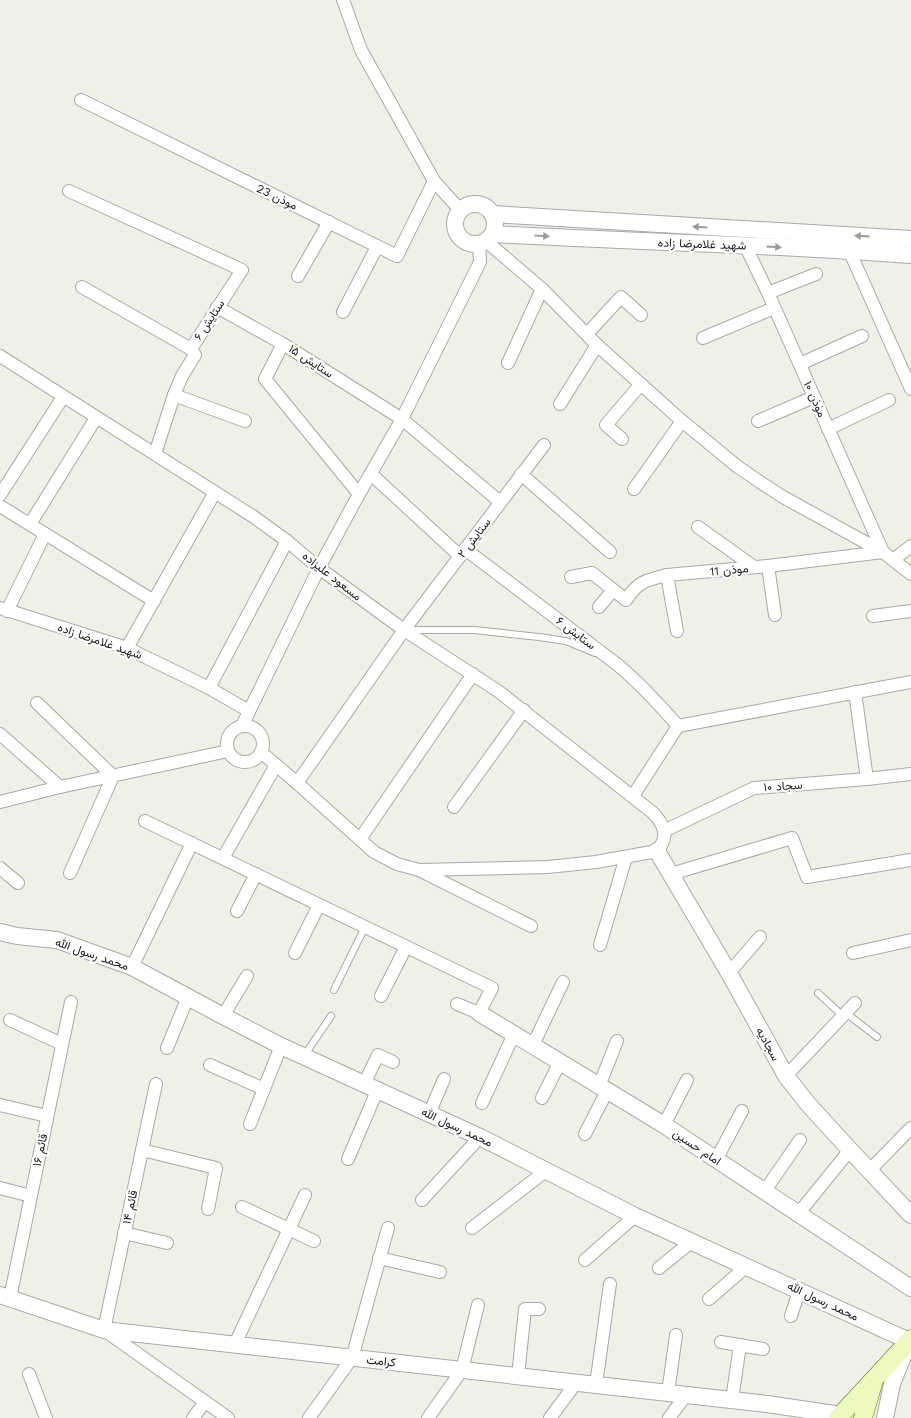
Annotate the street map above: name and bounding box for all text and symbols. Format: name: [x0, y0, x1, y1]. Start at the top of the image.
street label: موذن 23: [254, 181, 300, 214]
one-way arrow: [692, 222, 708, 230]
one-way arrow: [854, 232, 870, 240]
one-way arrow: [534, 233, 550, 241]
street label: شهید غلامرضا زاده: [657, 235, 746, 254]
one-way arrow: [766, 243, 782, 251]
street label: ستایش ۶: [191, 297, 228, 344]
street label: ستایش ۱۵: [285, 341, 336, 381]
street label: موٰذن ۱۰: [800, 379, 829, 420]
street label: ستایش ۲: [455, 515, 494, 561]
street label: مسعود علیزاده: [299, 549, 364, 604]
street label: موذن 11: [709, 561, 749, 580]
street label: ستایش ۶: [553, 614, 598, 653]
street label: شهید غلامرضا زاده: [56, 620, 144, 663]
street label: سجاد ۱۰: [763, 778, 803, 794]
street label: محمد رسول الله: [53, 935, 131, 974]
street label: سجادیه: [753, 1025, 783, 1063]
street label: محمد رسول الله: [419, 1104, 495, 1150]
street label: امام حسین: [670, 1126, 724, 1169]
street label: قائم ۱۶: [30, 1132, 51, 1168]
street label: قائم ۱۴: [120, 1189, 141, 1225]
street label: محمد رسول الله: [785, 1278, 861, 1324]
street label: کرامت: [366, 1352, 396, 1370]

